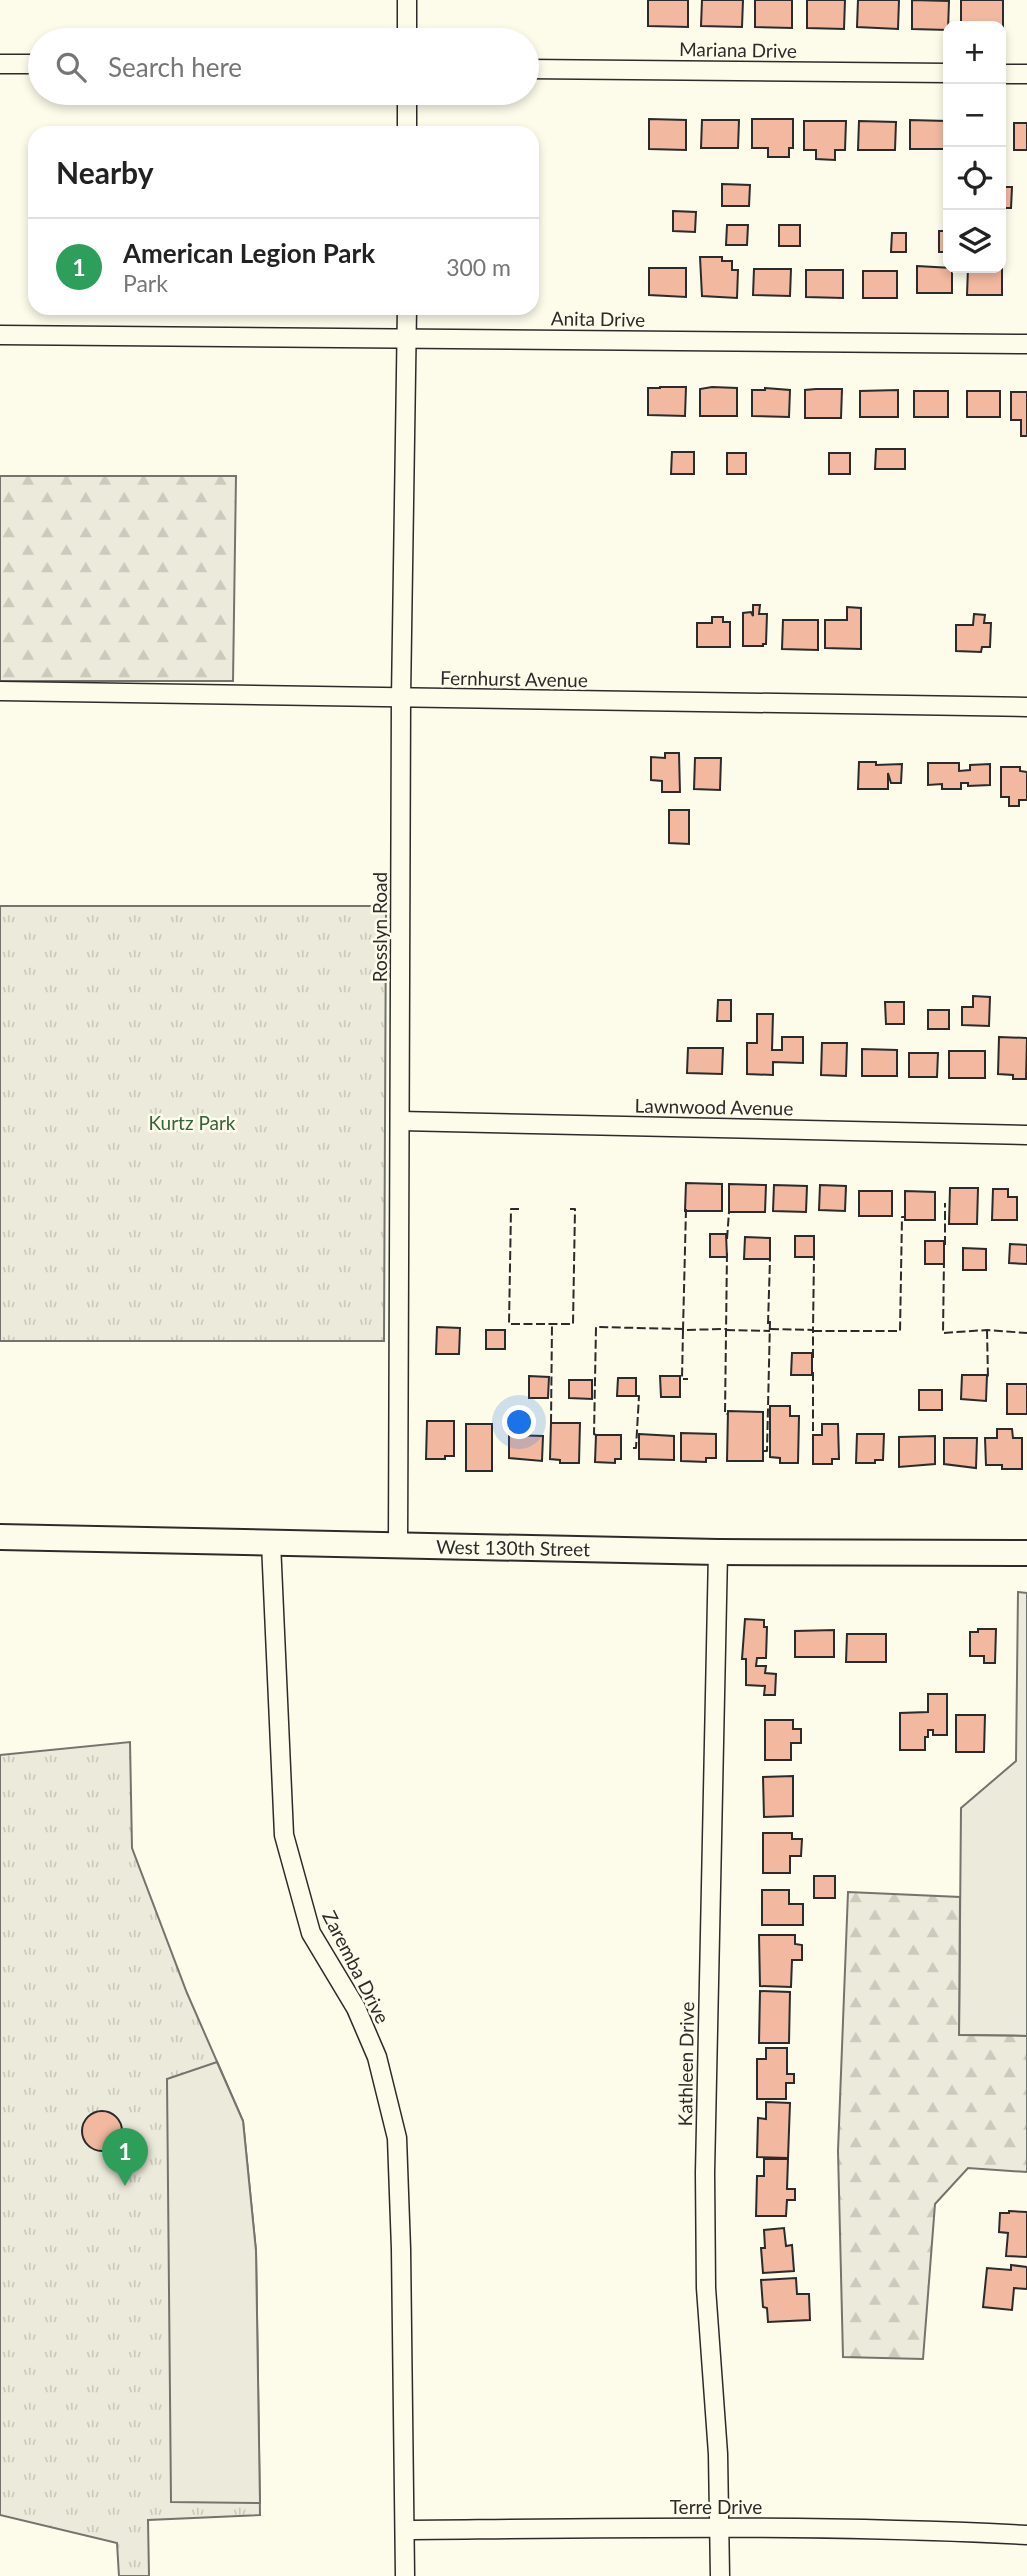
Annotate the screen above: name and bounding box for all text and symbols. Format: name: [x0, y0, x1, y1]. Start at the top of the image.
map controls: [943, 21, 1006, 273]
button: +: [943, 21, 1006, 84]
search box: [28, 28, 539, 105]
street label: Mariana Drive: [679, 37, 797, 62]
icon: search: [52, 48, 90, 86]
text: Search here: [108, 51, 242, 83]
button: −: [943, 84, 1006, 147]
button: locate: [943, 147, 1006, 210]
text: Nearby: [56, 154, 154, 190]
button: layers: [943, 210, 1006, 273]
text: American Legion Park: [123, 237, 375, 269]
text: 1: [72, 253, 86, 281]
text: 300 m: [446, 253, 511, 281]
text: Park: [123, 269, 168, 297]
street label: Anita Drive: [551, 306, 645, 331]
street label: Fernhurst Avenue: [440, 666, 588, 691]
street label: Rosslyn Road: [368, 872, 391, 982]
street label: Lawnwood Avenue: [634, 1094, 794, 1119]
park label: Kurtz Park: [149, 1111, 236, 1134]
your location: [502, 1405, 536, 1439]
street label: West 130th Street: [436, 1535, 590, 1560]
street label: Zaremba Drive: [318, 1907, 395, 2027]
street label: Kathleen Drive: [673, 2002, 698, 2126]
pin: 1: [102, 2128, 148, 2186]
street label: Terre Drive: [670, 2495, 762, 2518]

